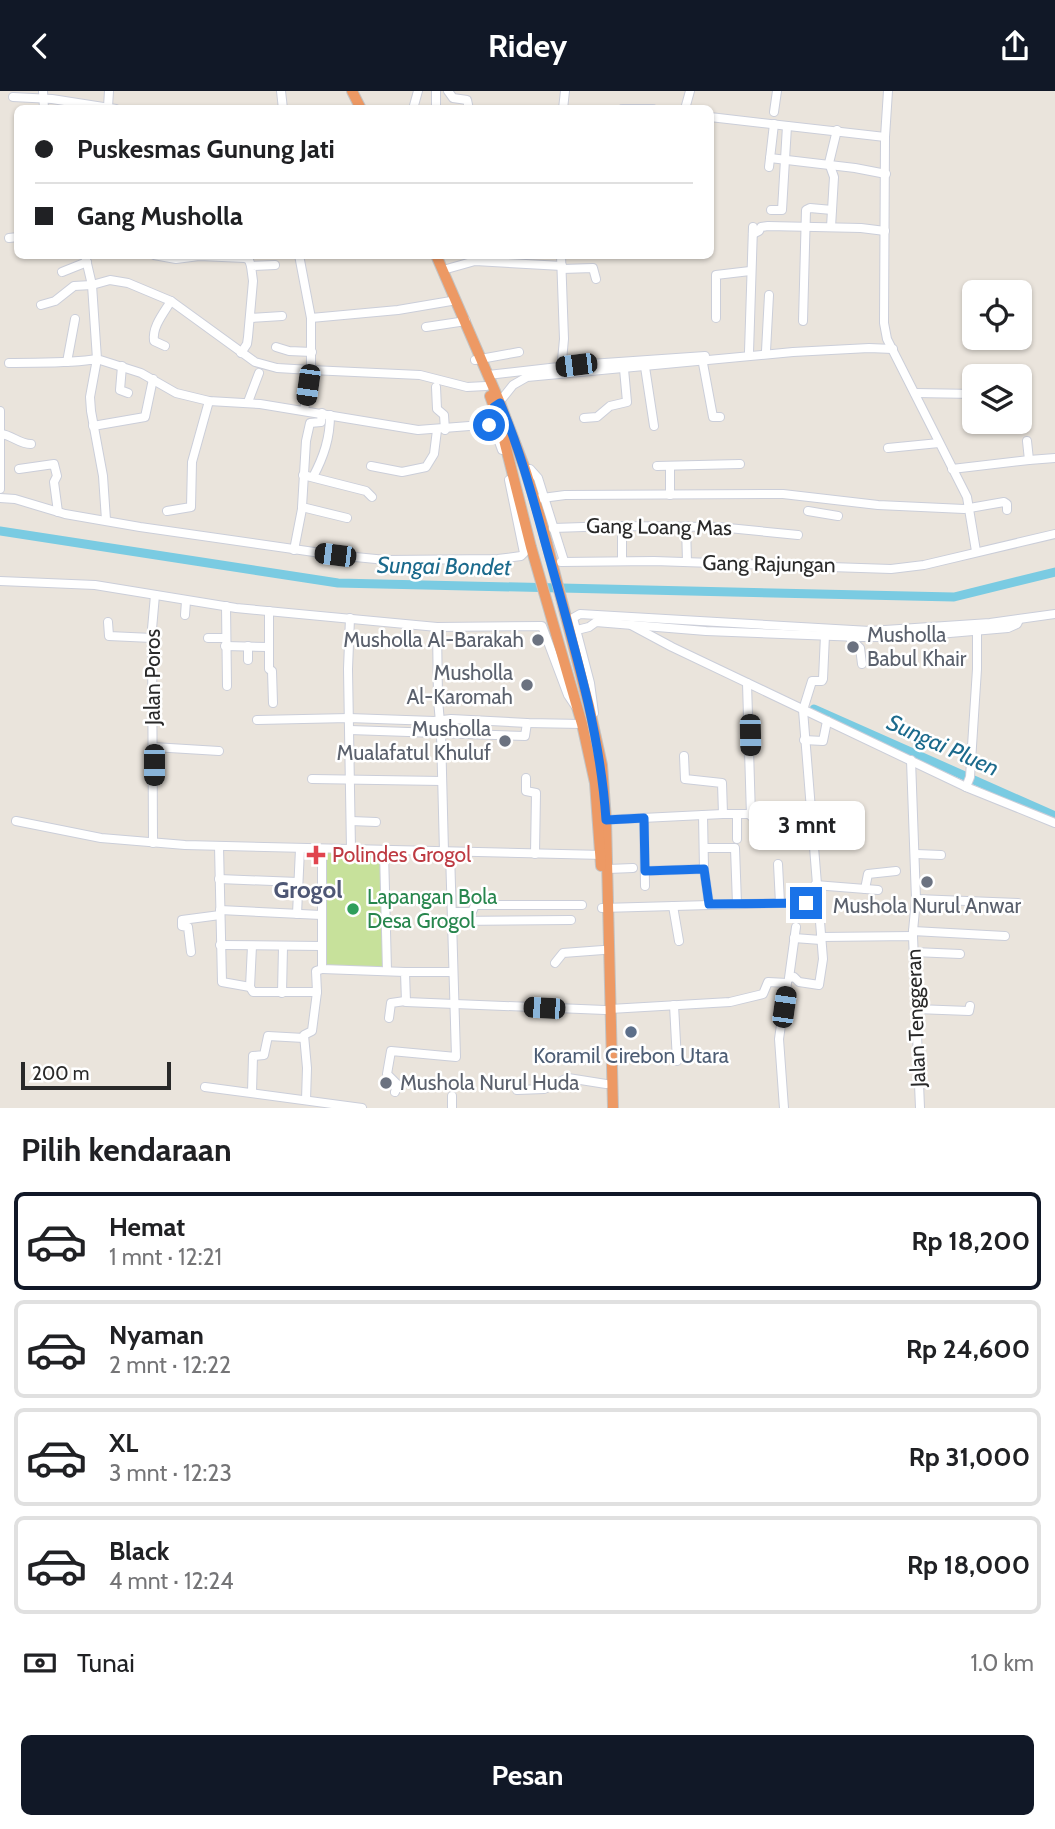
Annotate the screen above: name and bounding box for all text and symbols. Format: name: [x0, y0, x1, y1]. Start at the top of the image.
text: Ridey: [488, 26, 567, 65]
icon: back: [21, 27, 59, 65]
icon: share: [996, 27, 1034, 65]
text: Puskesmas Gunung Jati: [77, 133, 335, 165]
text: Gang Musholla: [77, 200, 243, 232]
map controls: [962, 280, 1032, 434]
button: locate: [962, 280, 1032, 350]
car: [554, 352, 599, 378]
car: [295, 363, 322, 407]
button: layers: [962, 364, 1032, 434]
route start: [473, 409, 505, 441]
street label: Gang Loang Mas: [586, 513, 732, 540]
car: [313, 542, 358, 568]
street label: Gang Rajungan: [702, 550, 836, 578]
water label: Sungai Bondet: [377, 551, 512, 581]
place label: Musholla Babul Khair: [867, 622, 967, 671]
place label: Musholla Al-Barakah: [343, 627, 524, 652]
street label: Jalan Poros: [140, 628, 165, 726]
marker: Musholla Al-Barakah: [530, 632, 546, 648]
marker: Musholla Babul Khair: [845, 639, 861, 655]
place label: Musholla Al-Karomah: [407, 660, 513, 709]
marker: Musholla Al-Karomah: [519, 677, 535, 693]
water label: Sungai Pluen: [883, 708, 1003, 782]
car: [740, 714, 761, 756]
place label: Musholla Mualafatul Khuluf: [337, 716, 491, 765]
marker: Musholla Mualafatul Khuluf: [497, 733, 513, 749]
car: [144, 744, 165, 786]
callout: 3 mnt: [748, 801, 864, 851]
text: 3 mnt: [778, 811, 836, 839]
place label: Polindes Grogol: [332, 842, 471, 867]
marker: Polindes Grogol: [306, 845, 326, 865]
marker: Mushola Nurul Anwar: [919, 874, 935, 890]
district label: Grogol: [273, 875, 343, 904]
place label: Lapangan Bola Desa Grogol: [367, 884, 497, 933]
route end: [790, 887, 822, 919]
place label: Mushola Nurul Anwar: [833, 893, 1022, 918]
marker: Lapangan Bola Desa Grogol: [345, 901, 361, 917]
street label: Jalan Tenggeran: [901, 948, 930, 1089]
car: [771, 985, 798, 1029]
car: [523, 996, 566, 1020]
marker: Koramil Cirebon Utara: [623, 1024, 639, 1040]
place label: Koramil Cirebon Utara: [533, 1043, 729, 1068]
scale bar: [21, 1059, 172, 1091]
text: 200 m: [32, 1062, 89, 1085]
place label: Mushola Nurul Huda: [400, 1070, 579, 1095]
marker: Mushola Nurul Huda: [378, 1075, 394, 1091]
text: Pilih kendaraan: [21, 1130, 232, 1169]
icon: car: [25, 1210, 88, 1273]
text: Hemat: [109, 1211, 185, 1243]
text: Rp 18,200: [911, 1225, 1030, 1257]
text: 1 mnt · 12:21: [109, 1243, 222, 1271]
icon: car: [25, 1318, 88, 1381]
text: Nyaman: [109, 1319, 204, 1351]
text: Rp 24,600: [906, 1333, 1030, 1365]
text: 2 mnt · 12:22: [109, 1351, 231, 1379]
icon: car: [25, 1426, 88, 1489]
text: XL: [109, 1427, 138, 1459]
text: Rp 31,000: [909, 1441, 1030, 1473]
text: 3 mnt · 12:23: [109, 1459, 232, 1487]
icon: car: [25, 1534, 88, 1597]
text: Black: [109, 1535, 169, 1567]
text: Rp 18,000: [907, 1549, 1030, 1581]
text: 4 mnt · 12:24: [109, 1567, 234, 1595]
icon: cash: [21, 1644, 59, 1682]
text: Tunai: [77, 1647, 135, 1679]
text: 1.0 km: [970, 1649, 1034, 1677]
button: Pesan: [21, 1735, 1034, 1815]

